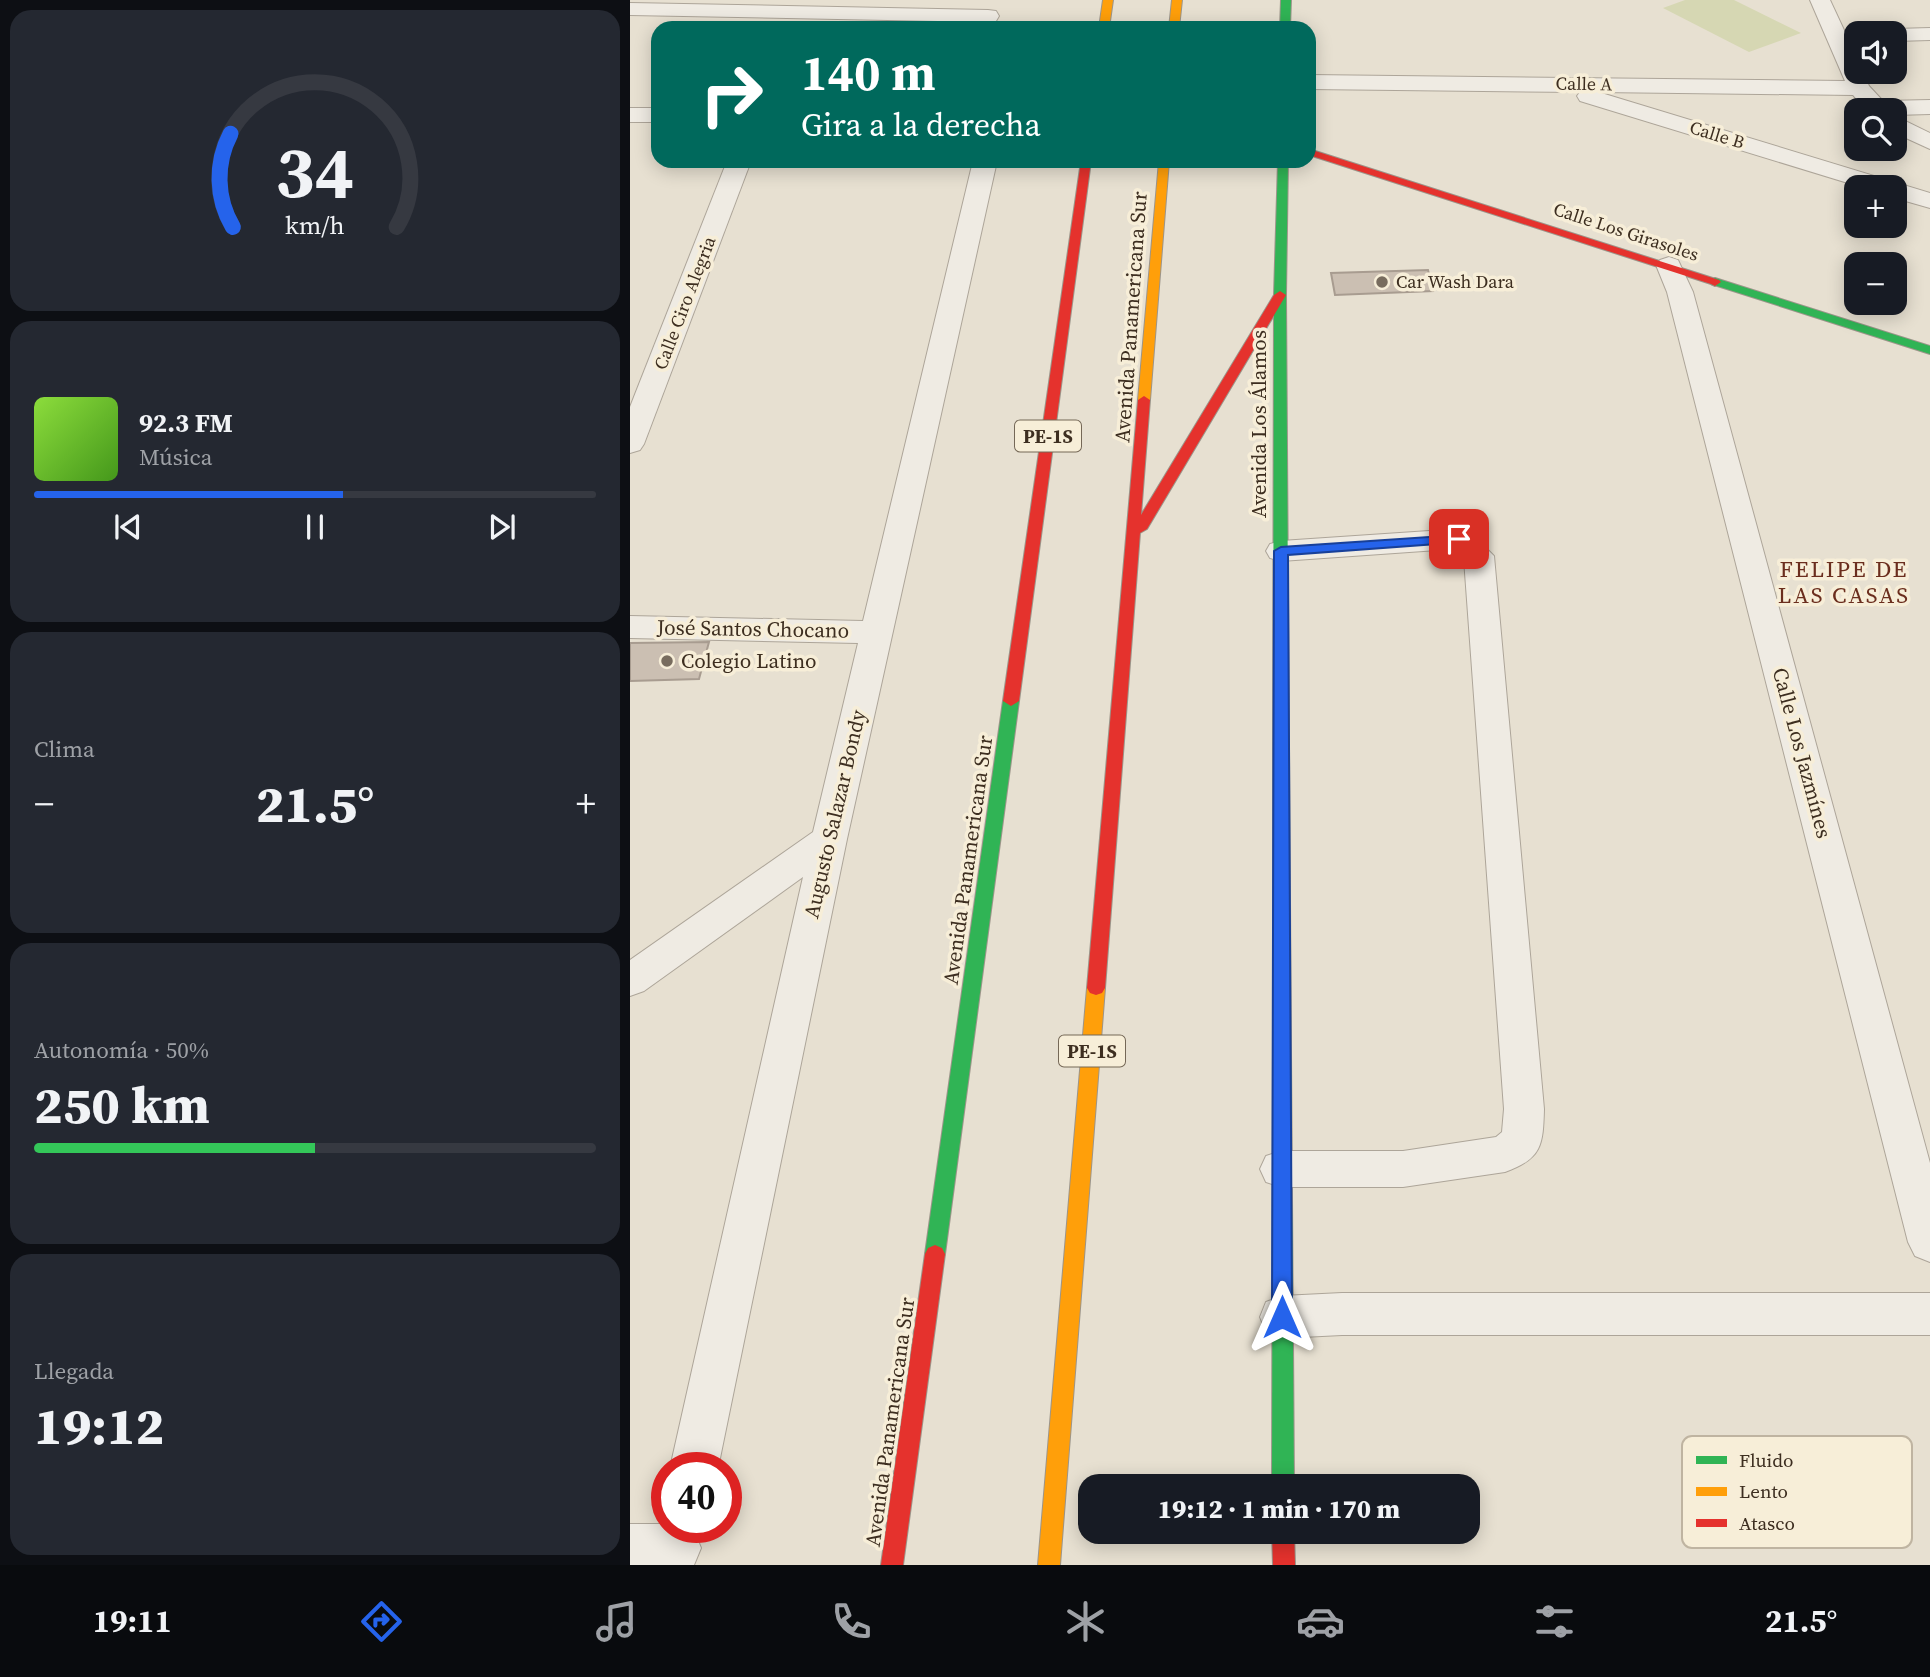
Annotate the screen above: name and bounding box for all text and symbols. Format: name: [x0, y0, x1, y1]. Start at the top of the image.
map controls: [1844, 21, 1907, 315]
button: sound: [1844, 21, 1907, 84]
text: 140 m: [801, 39, 936, 106]
icon: right: [686, 49, 777, 140]
street label: Calle A: [1556, 71, 1613, 96]
button: search: [1844, 98, 1907, 161]
text: Gira a la derecha: [801, 103, 1041, 147]
street label: Calle B: [1687, 114, 1748, 155]
text: 34: [276, 122, 354, 221]
button: +: [1844, 175, 1907, 238]
street label: Avenida Panamericana Sur: [1107, 190, 1154, 444]
street label: Calle Los Girasoles: [1550, 196, 1702, 267]
text: km/h: [285, 207, 345, 241]
street label: Calle Ciro Alegria: [648, 232, 722, 373]
button: −: [1844, 252, 1907, 315]
place label: Car Wash Dara: [1396, 269, 1515, 294]
marker: Car Wash Dara: [1374, 274, 1390, 290]
street label: Avenida Los Álamos: [1244, 330, 1273, 518]
text: 92.3 FM: [139, 405, 233, 441]
road number: PE-1S: [1015, 420, 1081, 452]
text: Música: [139, 441, 212, 473]
icon: previous: [109, 508, 147, 546]
icon: pause: [296, 508, 334, 546]
icon: next: [483, 508, 521, 546]
pin: [1429, 509, 1489, 569]
icon: arrive: [1440, 520, 1478, 558]
district label: FELIPE DE LAS CASAS: [1778, 553, 1910, 611]
street label: José Santos Chocano: [656, 612, 849, 645]
place label: Colegio Latino: [681, 646, 817, 675]
marker: Colegio Latino: [659, 653, 675, 669]
street label: Calle Los Jazmínes: [1766, 664, 1839, 841]
street label: Augusto Salazar Bondy: [796, 707, 873, 921]
text: Clima: [34, 733, 95, 765]
street label: Avenida Panamericana Sur: [936, 733, 999, 987]
text: 21.5°: [256, 768, 374, 839]
text: −: [34, 778, 54, 830]
text: +: [576, 778, 596, 830]
text: Autonomía · 50%: [34, 1034, 209, 1066]
road number: PE-1S: [1059, 1036, 1125, 1066]
text: 250 km: [34, 1069, 210, 1140]
position arrow: [1245, 1280, 1319, 1354]
street label: Avenida Panamericana Sur: [858, 1295, 921, 1549]
text: Llegada: [34, 1355, 114, 1387]
text: 19:12: [34, 1390, 164, 1461]
legend: [1682, 1436, 1912, 1548]
text: Fluido: [1739, 1447, 1793, 1473]
speed limit sign: 40: [651, 1452, 742, 1543]
text: Lento: [1739, 1478, 1788, 1504]
text: 19:12 · 1 min · 170 m: [1158, 1491, 1400, 1527]
text: Atasco: [1739, 1510, 1795, 1536]
icon: directions: [357, 1597, 406, 1646]
icon: music: [592, 1597, 641, 1646]
icon: phone: [827, 1597, 876, 1646]
icon: climate: [1061, 1597, 1110, 1646]
icon: car: [1296, 1597, 1345, 1646]
icon: filters: [1530, 1597, 1579, 1646]
text: 19:11: [93, 1599, 172, 1643]
text: 21.5°: [1765, 1599, 1837, 1643]

